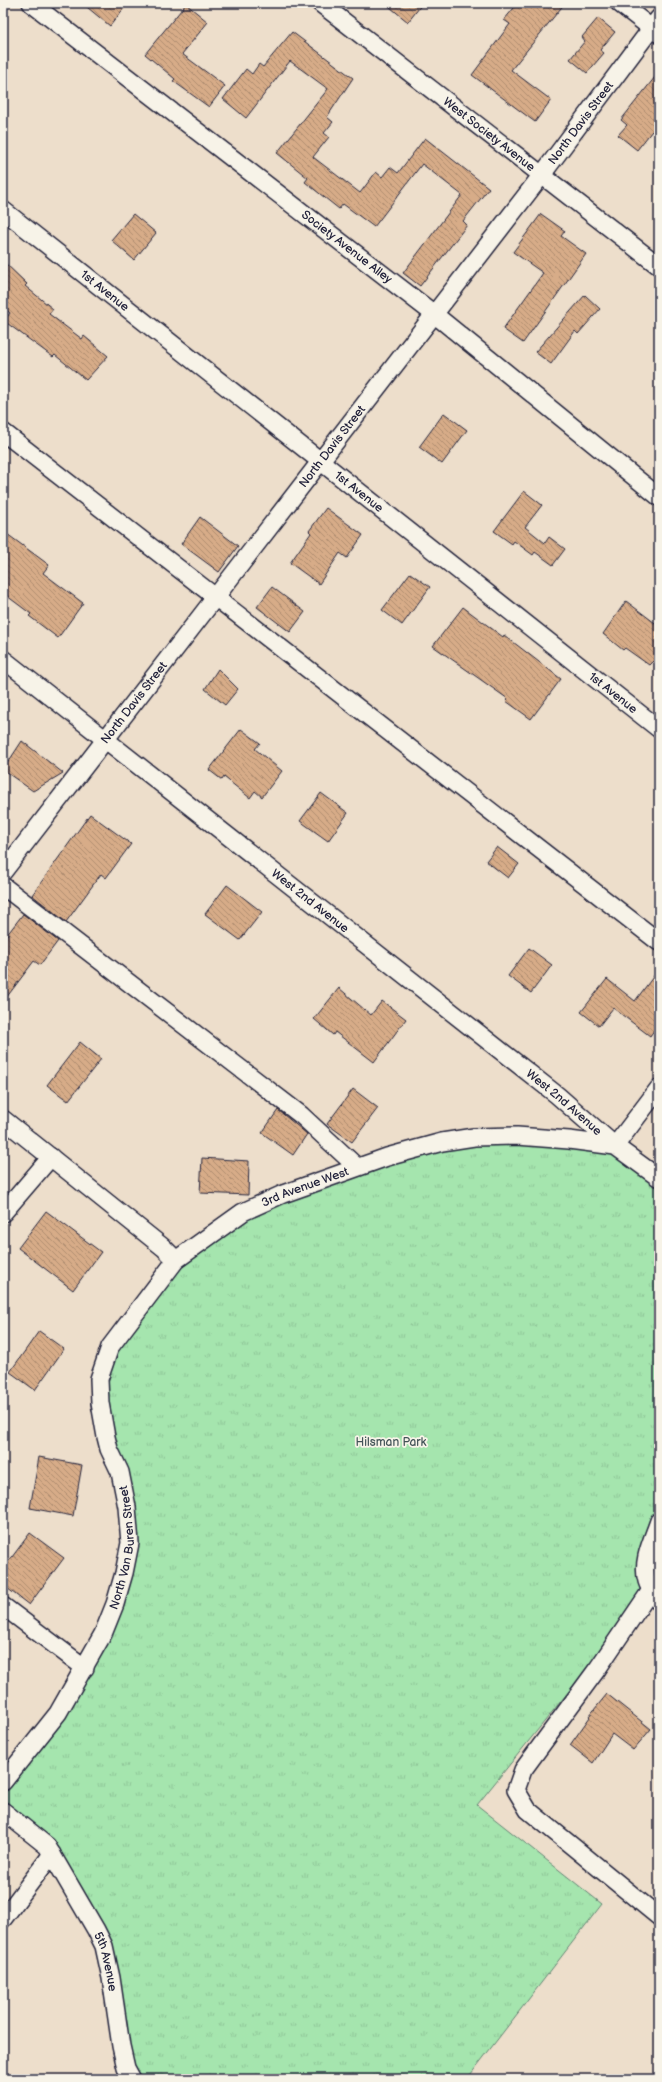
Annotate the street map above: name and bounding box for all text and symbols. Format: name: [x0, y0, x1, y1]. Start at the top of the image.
street label: North Davis Street: [545, 78, 617, 168]
street label: West Society Avenue: [440, 94, 538, 175]
street label: Society Avenue Alley: [298, 207, 395, 287]
street label: 1st Avenue: [77, 267, 132, 315]
street label: North Davis Street: [296, 402, 369, 491]
street label: 1st Avenue: [331, 468, 386, 516]
street label: North Davis Street: [98, 659, 171, 747]
street label: 1st Avenue: [585, 669, 640, 717]
street label: West 2nd Avenue: [268, 866, 352, 936]
street label: West 2nd Avenue: [523, 1066, 605, 1139]
street label: 3rd Avenue West: [259, 1164, 351, 1211]
park label: Hilsman Park: [356, 1435, 427, 1450]
street label: North Van Buren Street: [107, 1484, 138, 1612]
street label: 5th Avenue: [90, 1930, 120, 1992]

